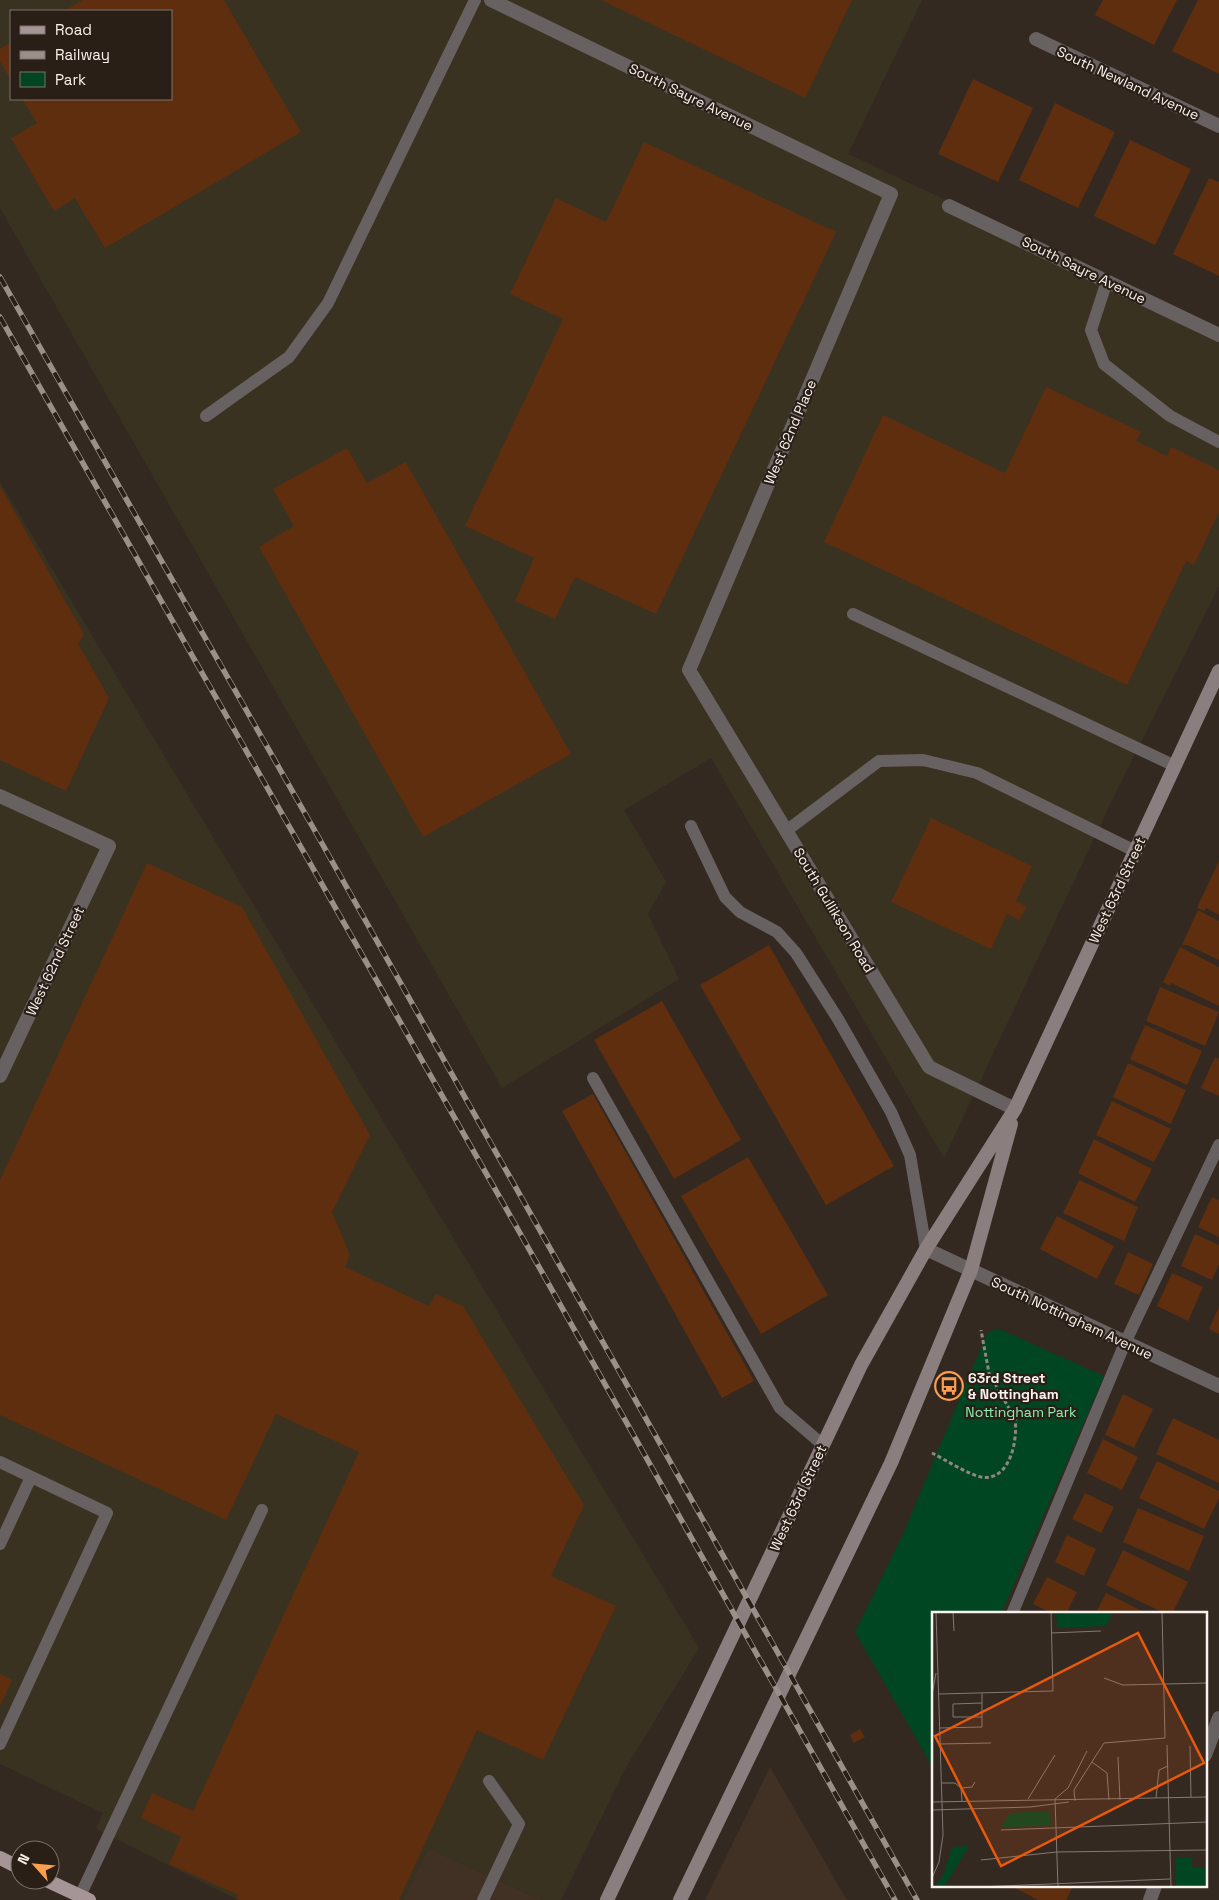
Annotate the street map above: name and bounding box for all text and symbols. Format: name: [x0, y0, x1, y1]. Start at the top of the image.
legend: [10, 10, 172, 100]
text: Road: [55, 20, 92, 39]
street label: South Newland Avenue: [1054, 42, 1202, 124]
text: Railway: [55, 45, 110, 64]
street label: South Sayre Avenue: [626, 59, 756, 135]
text: Park: [55, 70, 86, 89]
street label: South Sayre Avenue: [1019, 232, 1149, 308]
street label: West 62nd Place: [760, 377, 820, 487]
street label: West 63rd Street: [1085, 834, 1149, 946]
street label: South Gullikson Road: [790, 844, 878, 976]
street label: West 62nd Street: [22, 903, 88, 1019]
street label: South Nottingham Avenue: [989, 1273, 1155, 1363]
place label: 63rd Street & Nottingham: [968, 1369, 1059, 1403]
bus stop icon: 63rd Street & Nottingham: [934, 1371, 964, 1401]
park label: Nottingham Park: [965, 1403, 1077, 1421]
street label: West 63rd Street: [766, 1442, 830, 1554]
inset map: [932, 1612, 1206, 1888]
north arrow: [10, 1840, 60, 1890]
text: N: [13, 1851, 34, 1867]

